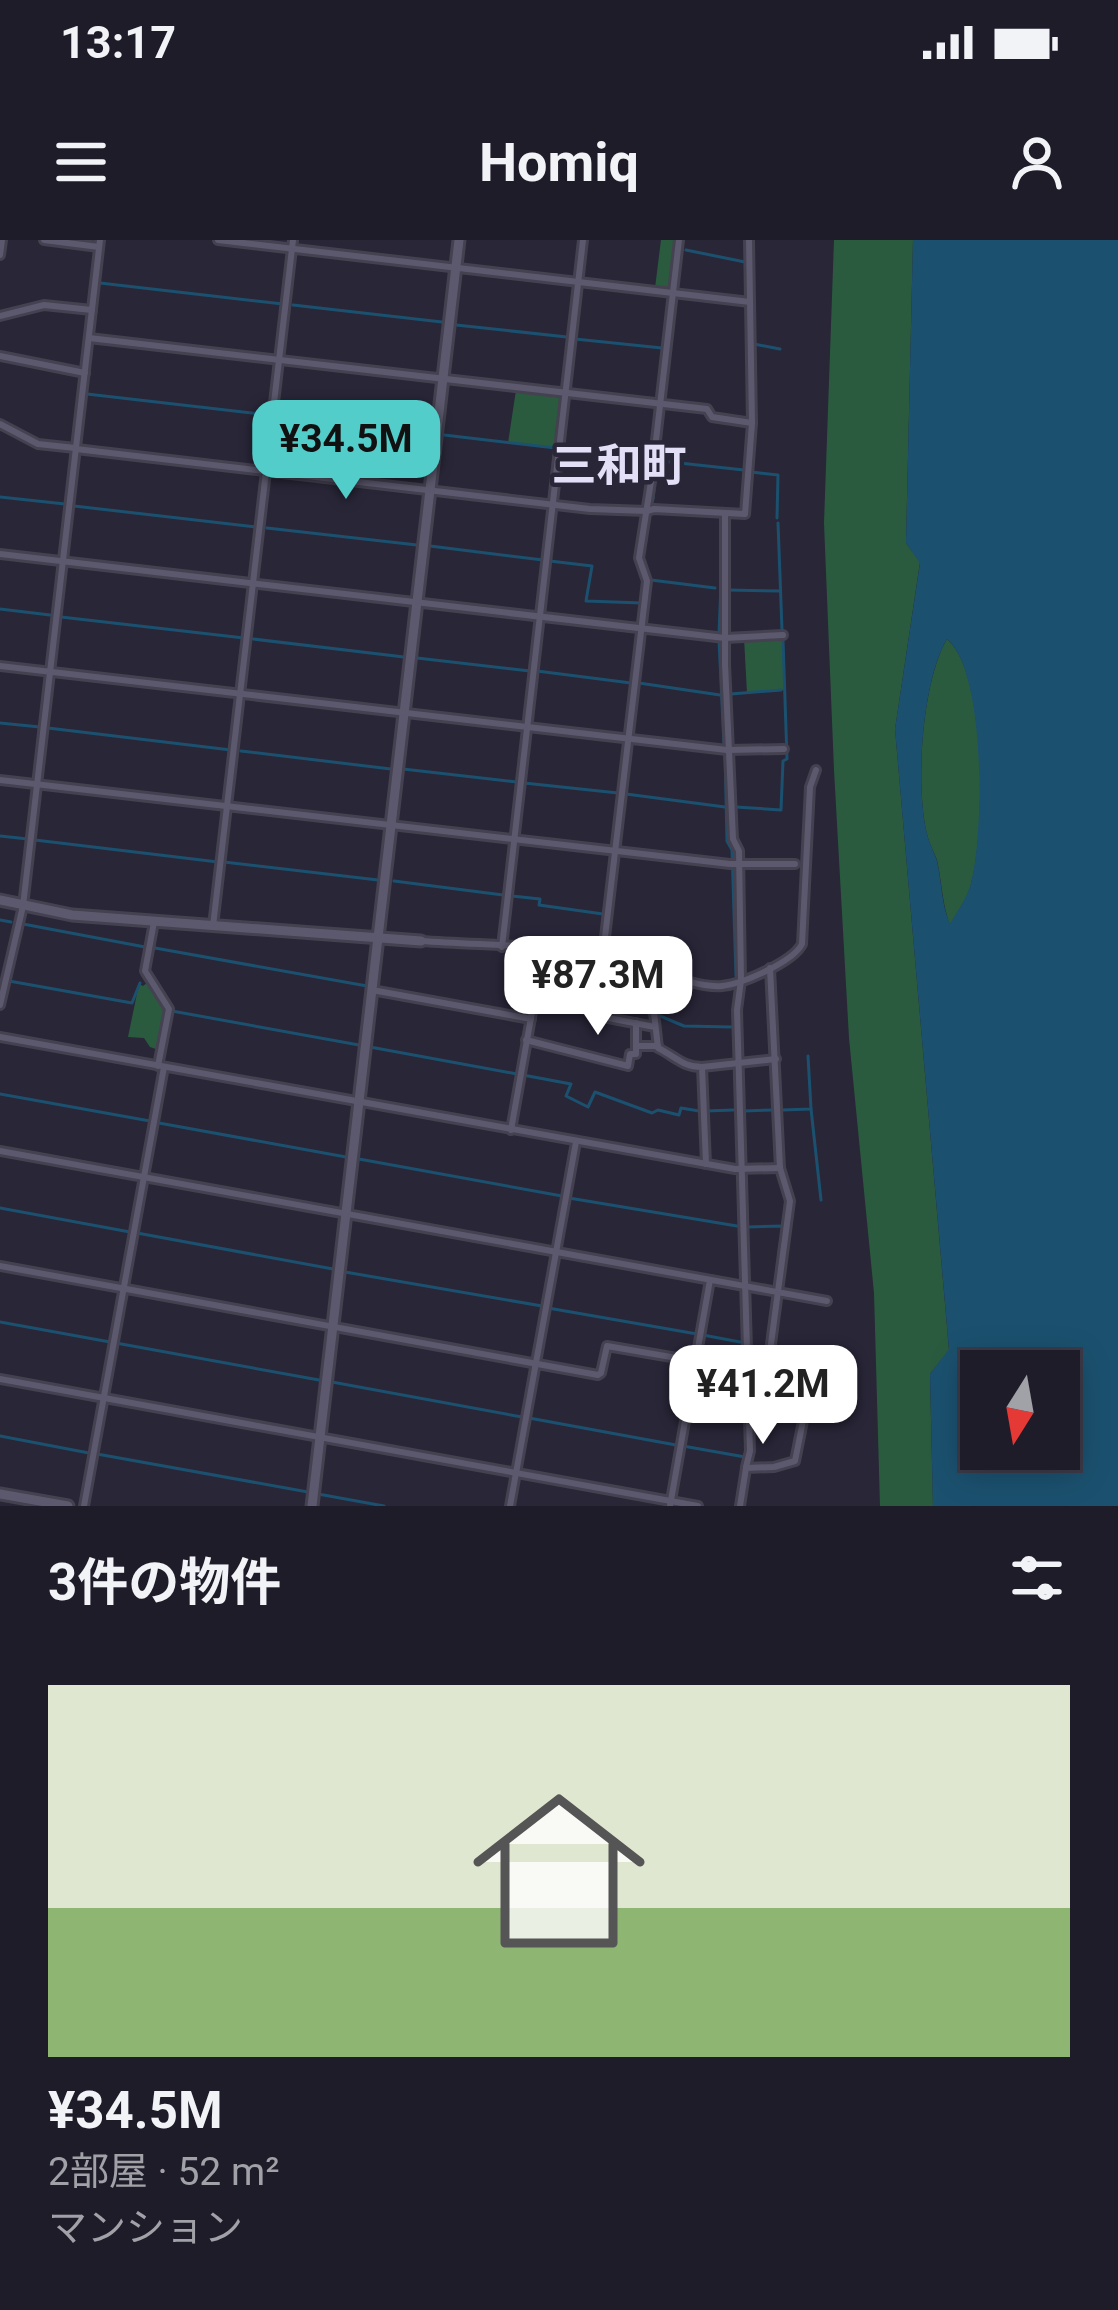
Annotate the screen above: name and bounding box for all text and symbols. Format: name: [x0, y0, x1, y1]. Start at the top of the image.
text: 13:17: [60, 16, 176, 69]
icon: menu: [48, 129, 114, 195]
icon: person: [1004, 129, 1070, 195]
text: Homiq: [479, 131, 639, 194]
pin: ¥34.5M: [248, 400, 444, 502]
text: ¥34.5M: [279, 416, 413, 462]
district label: 三和町: [551, 439, 687, 492]
pin: ¥87.3M: [500, 936, 696, 1038]
text: ¥87.3M: [531, 952, 665, 998]
pin: ¥41.2M: [665, 1345, 861, 1447]
north arrow: [960, 1350, 1080, 1470]
map controls: [960, 1350, 1080, 1470]
text: ¥41.2M: [696, 1361, 830, 1407]
icon: filters: [1004, 1545, 1070, 1611]
text: 3件の物件: [48, 1553, 281, 1612]
icon: home: [451, 1763, 667, 1979]
text: ¥34.5M: [48, 2081, 223, 2140]
text: 2部屋 · 52 m²: [48, 2149, 279, 2195]
text: マンション: [48, 2205, 243, 2251]

